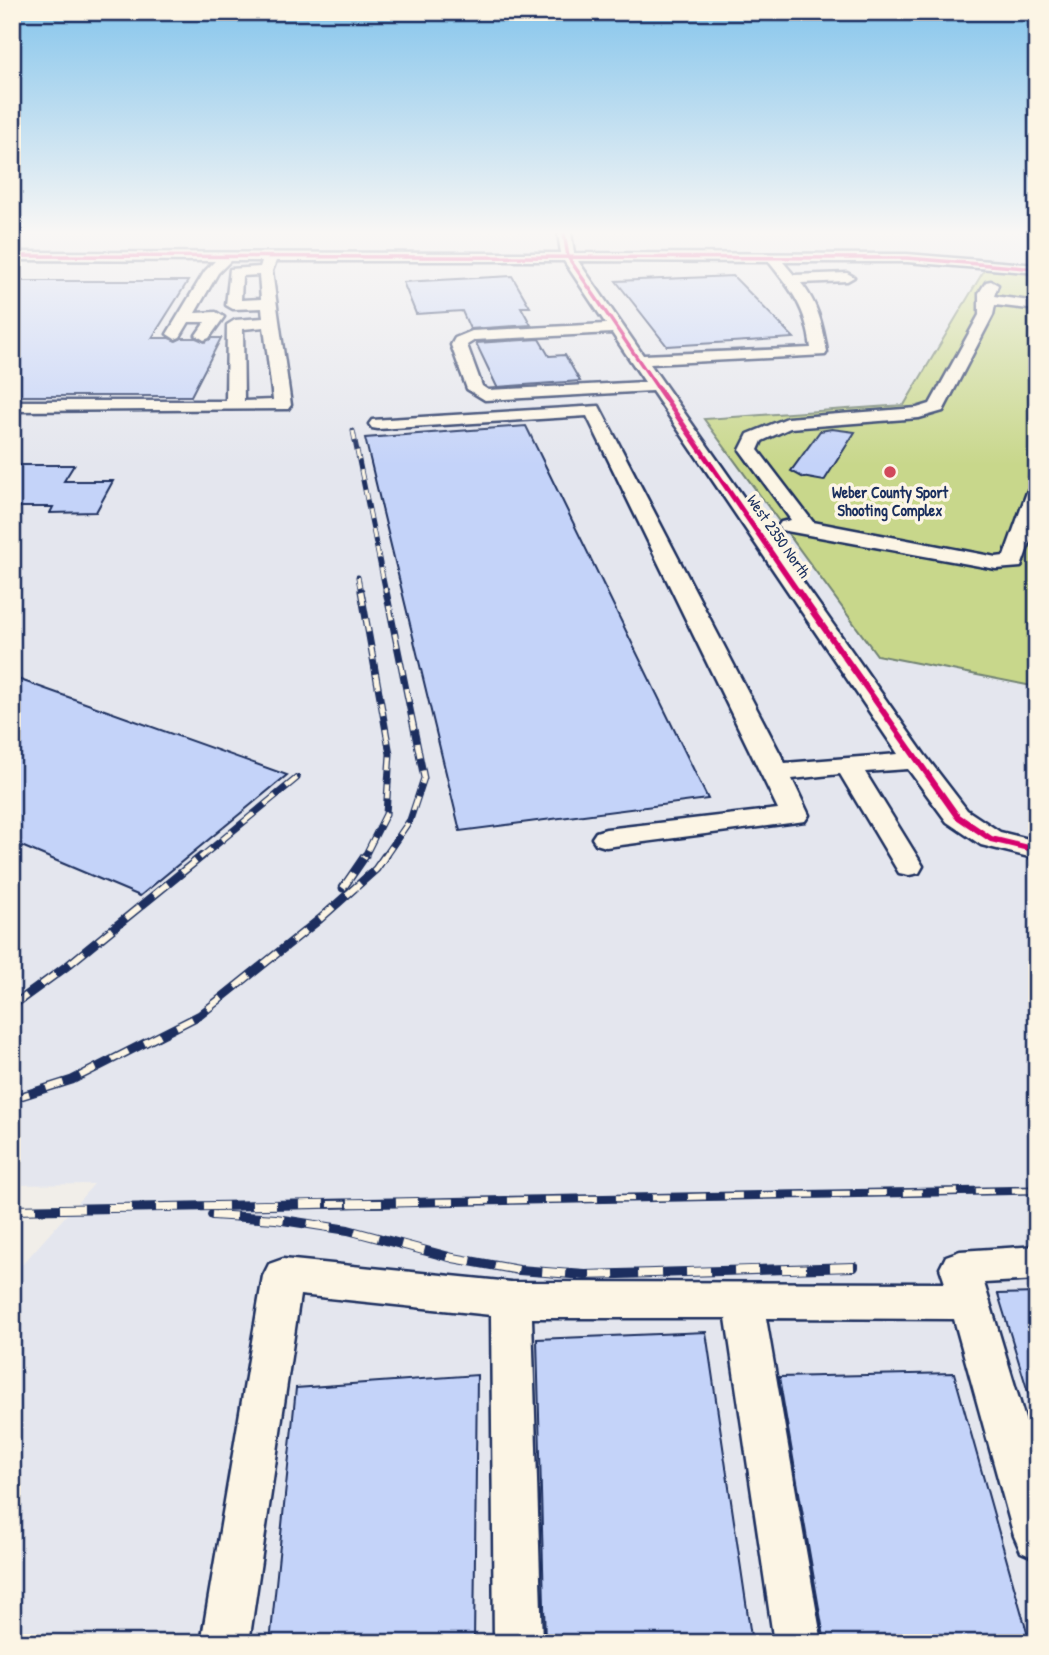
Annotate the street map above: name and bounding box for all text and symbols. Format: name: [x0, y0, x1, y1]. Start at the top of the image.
marker: Weber County Sport Shooting Complex: [882, 464, 898, 480]
place label: Weber County Sport Shooting Complex: [832, 481, 949, 522]
street label: West 2350 North: [742, 490, 816, 582]

